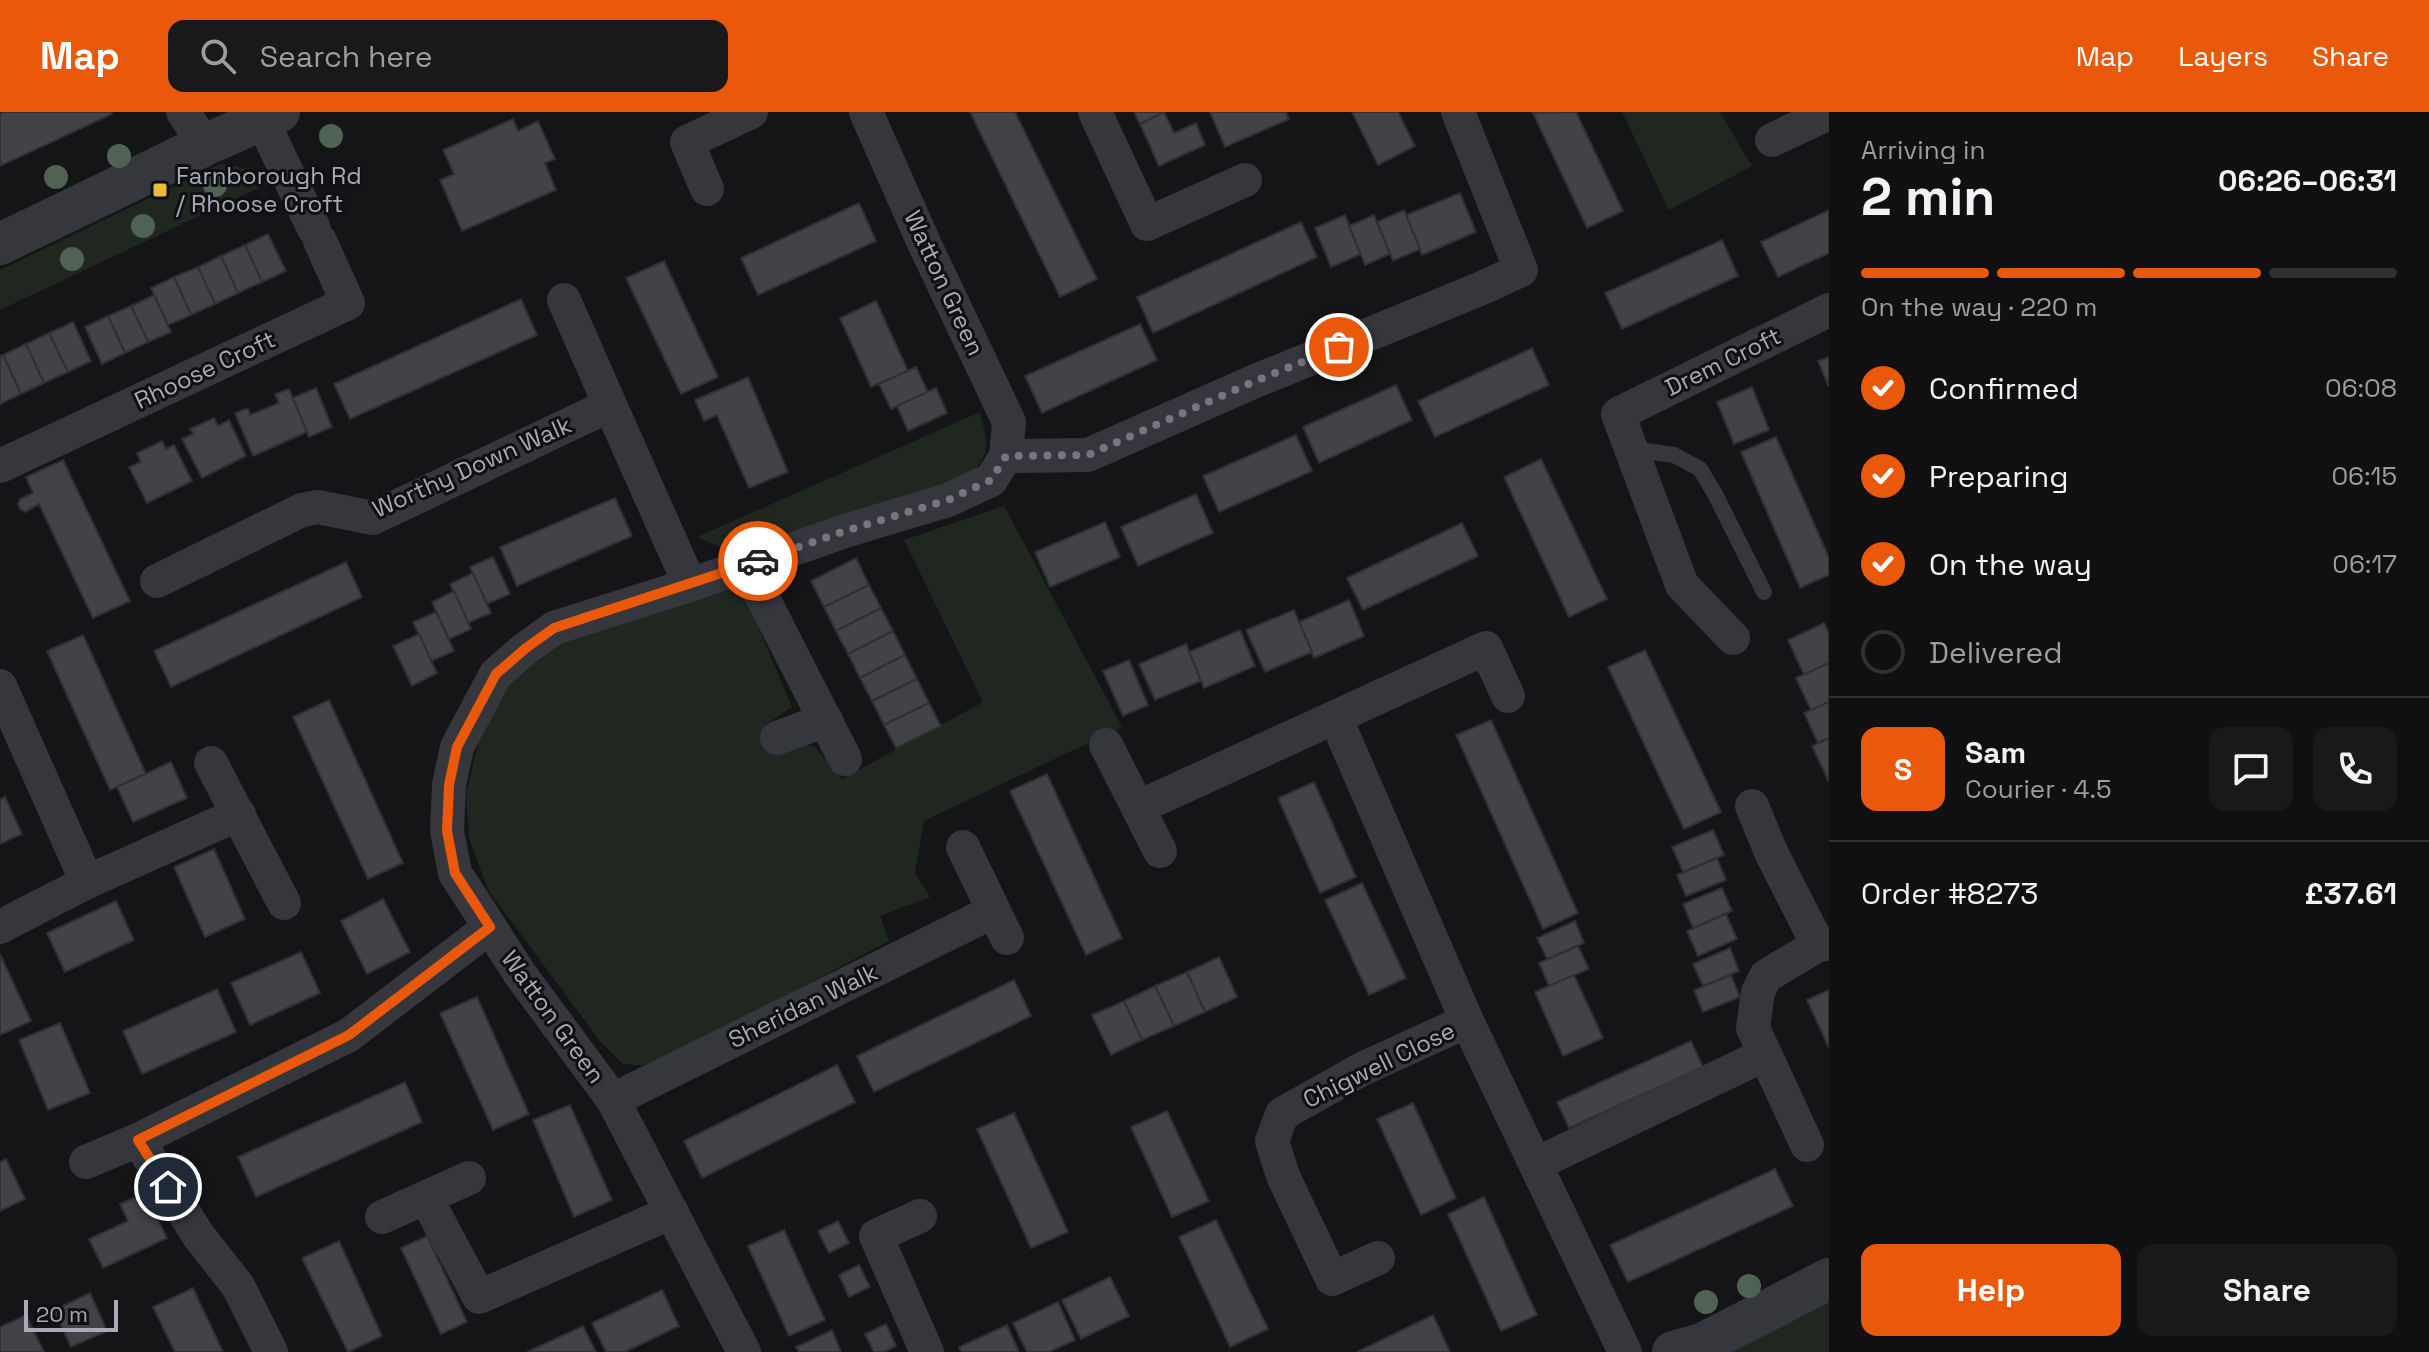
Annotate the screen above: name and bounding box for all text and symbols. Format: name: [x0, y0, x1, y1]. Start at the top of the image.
search box: [168, 20, 728, 92]
text: Map: [40, 32, 120, 80]
icon: search: [196, 34, 240, 78]
text: Search here: [260, 37, 433, 76]
text: Map: [2076, 38, 2134, 74]
text: Layers: [2178, 38, 2268, 74]
text: Share: [2312, 38, 2389, 74]
text: Arriving in: [1861, 133, 1985, 167]
place label: Farnborough Rd / Rhoose Croft: [176, 160, 362, 219]
text: 06:26–06:31: [2218, 161, 2397, 200]
text: 2 min: [1861, 164, 1995, 230]
marker: Farnborough Rd / Rhoose Croft: [151, 181, 169, 199]
street label: Watton Green: [897, 205, 992, 360]
text: On the way · 220 m: [1861, 290, 2097, 324]
pin: [1305, 313, 1373, 381]
street label: Drem Croft: [1660, 320, 1786, 403]
street label: Rhoose Croft: [129, 323, 280, 416]
icon: bag: [1317, 325, 1361, 369]
icon: check: [1861, 366, 1905, 410]
text: Confirmed: [1929, 369, 2079, 408]
text: 06:08: [2325, 371, 2397, 405]
street label: Worthy Down Walk: [367, 409, 576, 524]
icon: check: [1861, 454, 1905, 498]
text: Preparing: [1929, 457, 2068, 496]
text: 06:15: [2331, 459, 2397, 493]
courier: [718, 521, 798, 601]
icon: car: [736, 539, 780, 583]
icon: check: [1861, 542, 1905, 586]
text: On the way: [1929, 545, 2092, 584]
text: 06:17: [2332, 547, 2397, 581]
text: Delivered: [1929, 633, 2063, 672]
button: chat: [2209, 727, 2293, 811]
button: phone: [2313, 727, 2397, 811]
text: Sam: [1965, 733, 2026, 772]
text: S: [1894, 750, 1912, 789]
text: Courier · 4.5: [1965, 772, 2112, 806]
text: Order #8273: [1861, 874, 2038, 913]
text: £37.61: [2304, 874, 2397, 913]
street label: Watton Green: [495, 944, 612, 1089]
street label: Sheridan Walk: [723, 956, 882, 1055]
street label: Chigwell Close: [1298, 1014, 1460, 1115]
pin: [134, 1153, 202, 1221]
icon: home: [146, 1165, 190, 1209]
button: Help: [1861, 1244, 2121, 1336]
button: Share: [2137, 1244, 2397, 1336]
scale bar: [24, 1296, 118, 1332]
text: 20 m: [36, 1300, 88, 1328]

